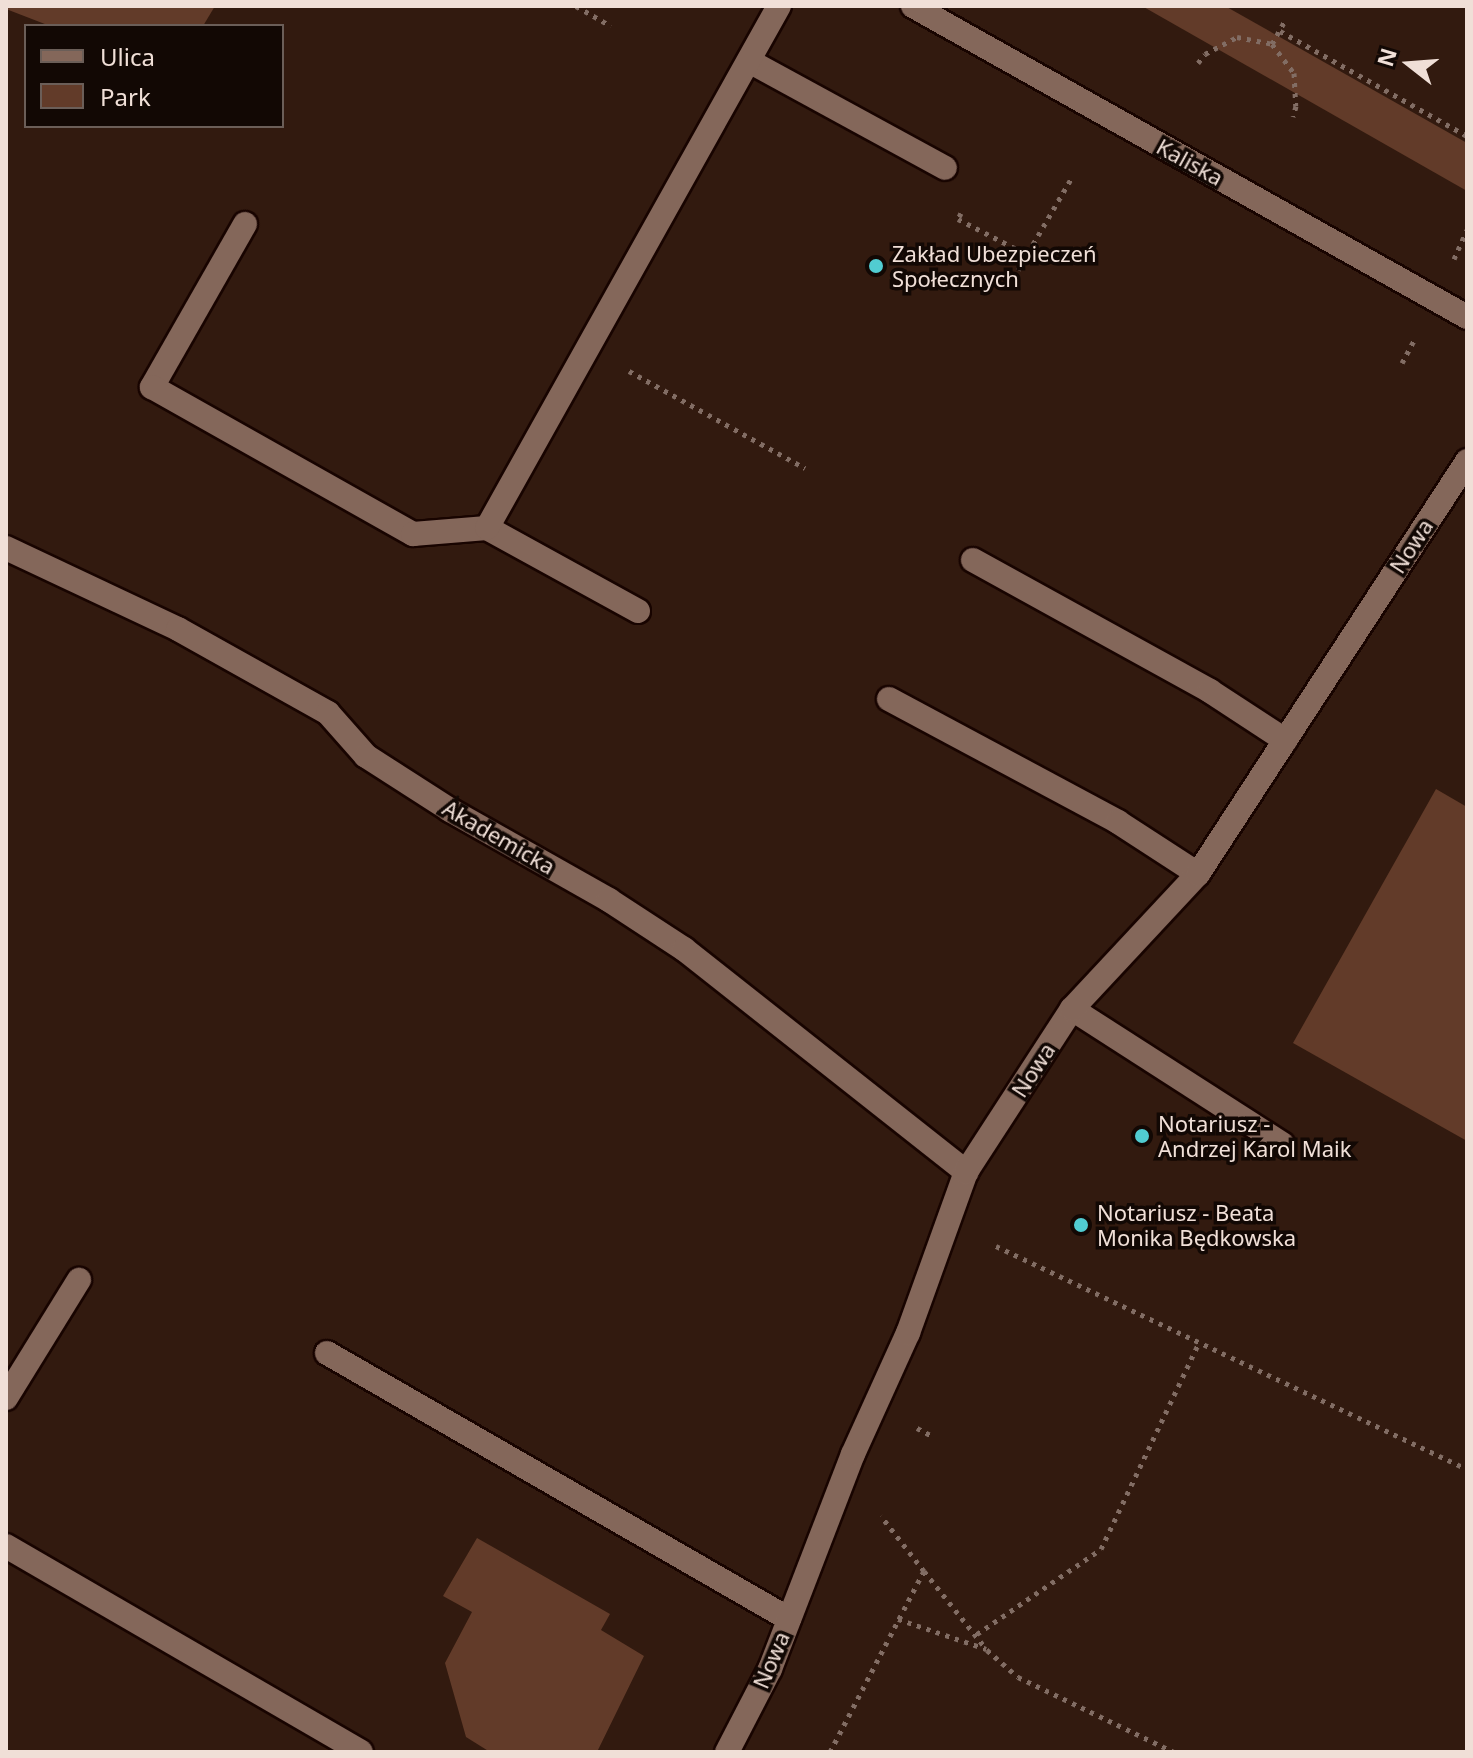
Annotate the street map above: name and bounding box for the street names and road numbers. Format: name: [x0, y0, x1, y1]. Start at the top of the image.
street label: Kaliska: [1152, 133, 1228, 191]
street label: Nowa: [1384, 514, 1438, 578]
street label: Akademicka: [438, 794, 560, 880]
street label: Nowa: [1006, 1038, 1060, 1102]
street label: Nowa: [747, 1628, 795, 1692]

